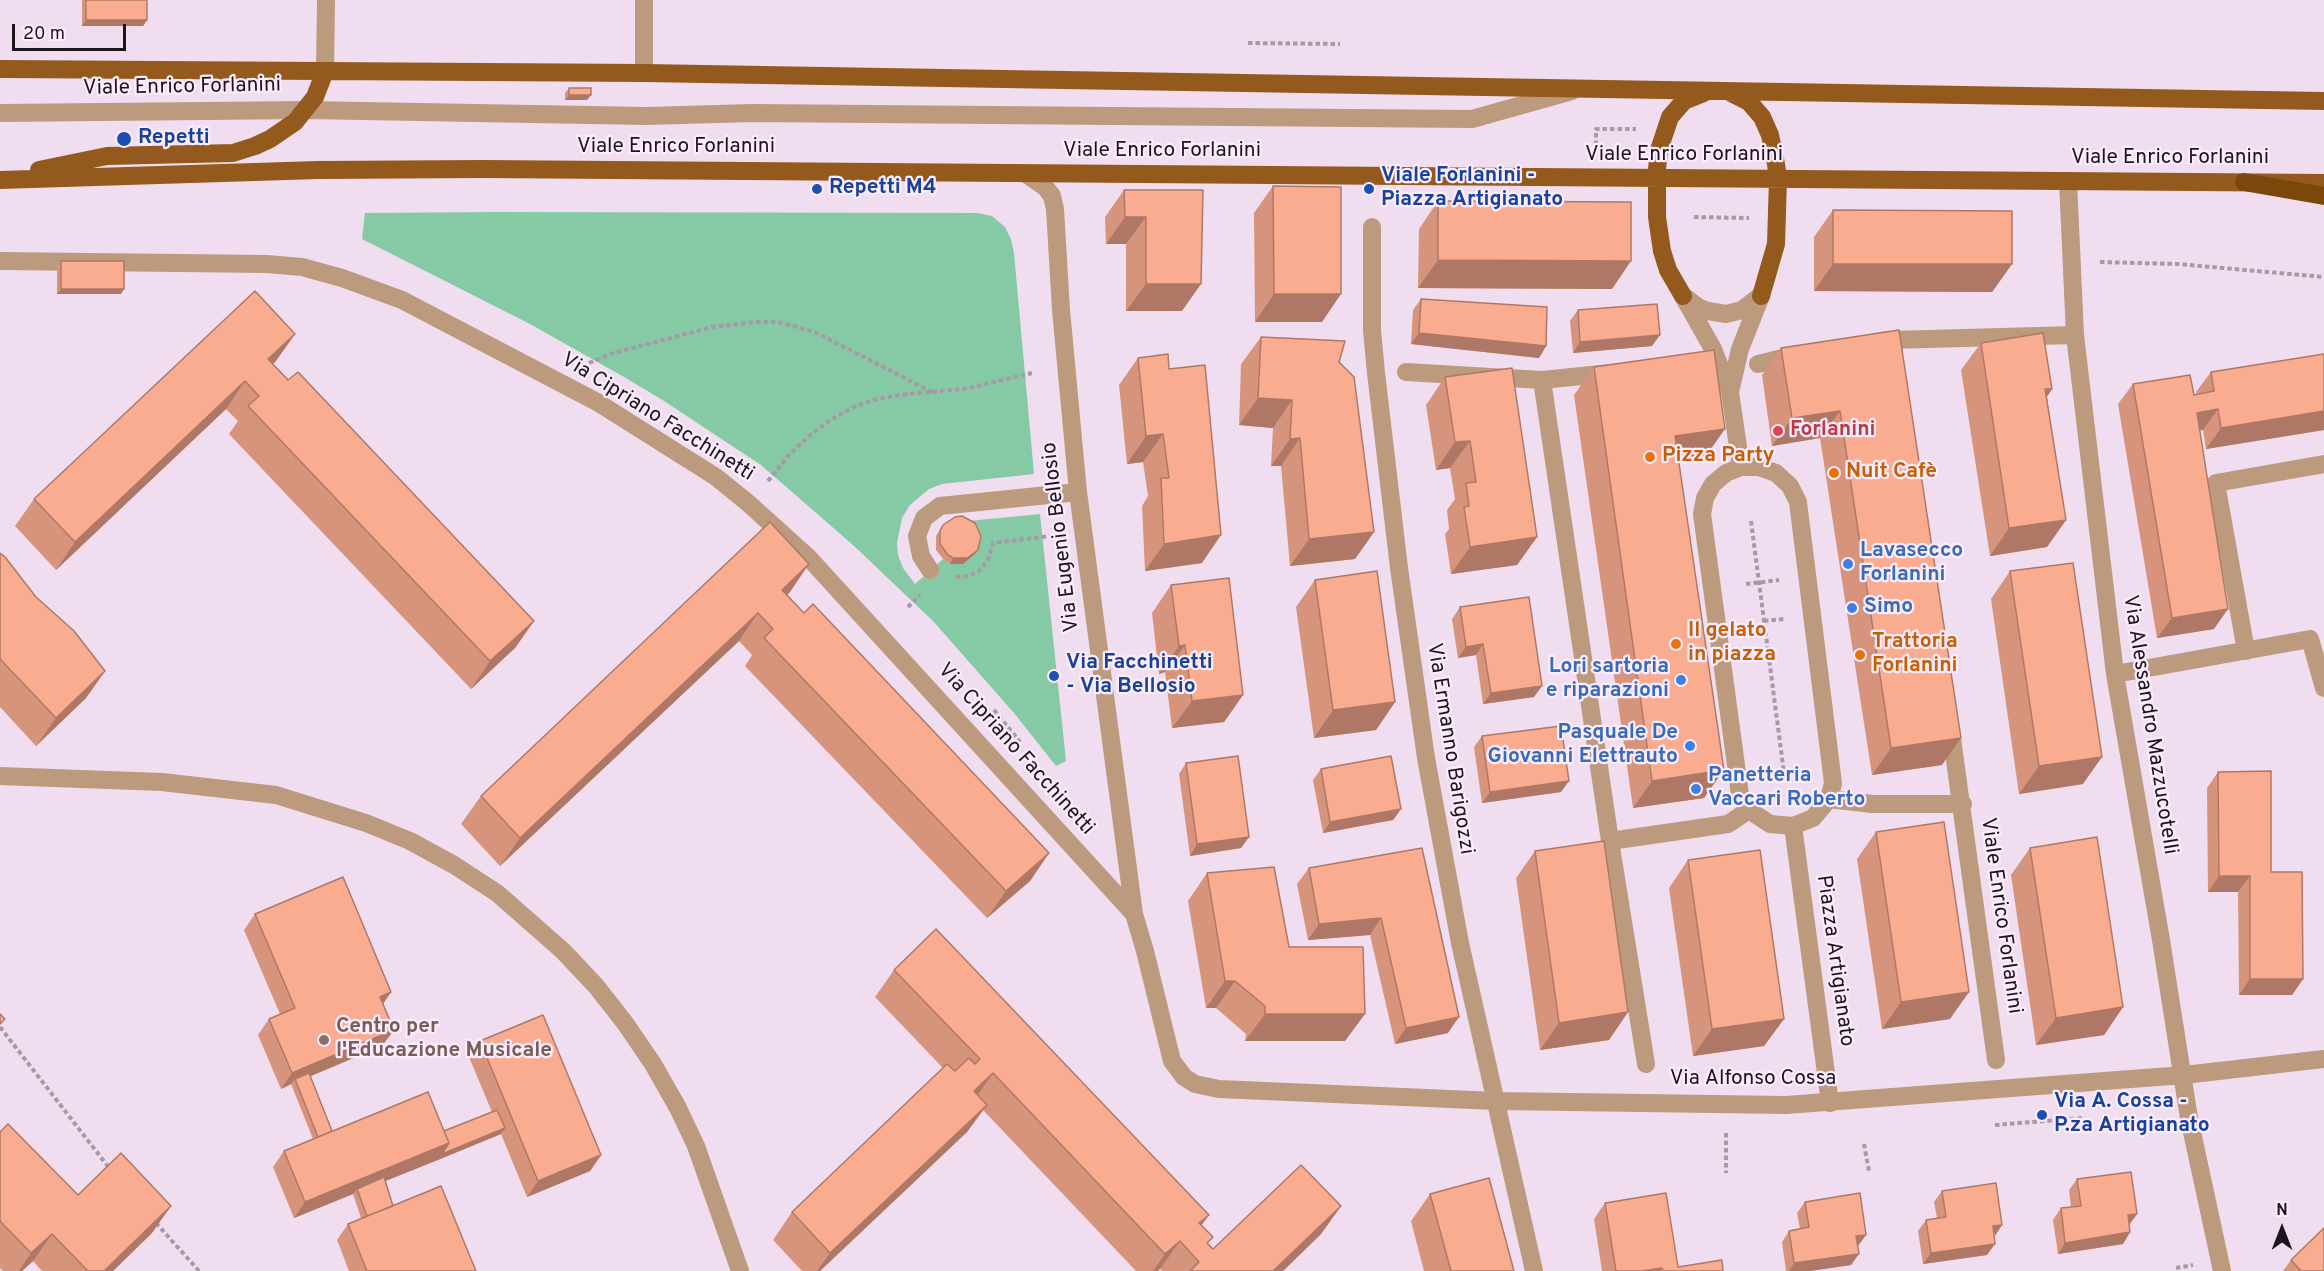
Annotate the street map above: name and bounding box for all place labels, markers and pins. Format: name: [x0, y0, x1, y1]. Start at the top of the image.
place label: Repetti: [138, 126, 210, 152]
marker: Repetti: [115, 130, 133, 148]
place label: Viale Forlanini - Piazza Artigianato: [1381, 164, 1563, 214]
place label: Repetti M4: [829, 176, 936, 202]
marker: Repetti M4: [810, 182, 824, 196]
marker: Viale Forlanini - Piazza Artigianato: [1362, 182, 1376, 196]
place label: Forlanini: [1790, 418, 1876, 444]
marker: Forlanini: [1771, 424, 1785, 438]
place label: Pizza Party: [1662, 444, 1775, 470]
marker: Pizza Party: [1643, 450, 1657, 464]
place label: Nuit Cafè: [1846, 460, 1937, 486]
marker: Nuit Cafè: [1827, 466, 1841, 480]
place label: Lavasecco Forlanini: [1860, 539, 1963, 589]
marker: Lavasecco Forlanini: [1841, 557, 1855, 571]
place label: Simo: [1864, 595, 1913, 621]
marker: Simo: [1845, 601, 1859, 615]
place label: Il gelato in piazza: [1688, 619, 1776, 669]
place label: Trattoria Forlanini: [1872, 630, 1958, 680]
marker: Il gelato in piazza: [1669, 637, 1683, 651]
marker: Trattoria Forlanini: [1853, 648, 1867, 662]
place label: Via Facchinetti - Via Bellosio: [1066, 651, 1213, 701]
place label: Lori sartoria e riparazioni: [1546, 655, 1669, 705]
marker: Via Facchinetti - Via Bellosio: [1047, 669, 1061, 683]
marker: Lori sartoria e riparazioni: [1674, 673, 1688, 687]
place label: Pasquale De Giovanni Elettrauto: [1488, 721, 1678, 771]
marker: Pasquale De Giovanni Elettrauto: [1683, 739, 1697, 753]
place label: Panetteria Vaccari Roberto: [1708, 764, 1865, 814]
marker: Panetteria Vaccari Roberto: [1689, 782, 1703, 796]
place label: Centro per l'Educazione Musicale: [336, 1015, 552, 1065]
marker: Centro per l'Educazione Musicale: [317, 1033, 331, 1047]
place label: Via A. Cossa - P.za Artigianato: [2054, 1090, 2210, 1140]
marker: Via A. Cossa - P.za Artigianato: [2035, 1108, 2049, 1122]

